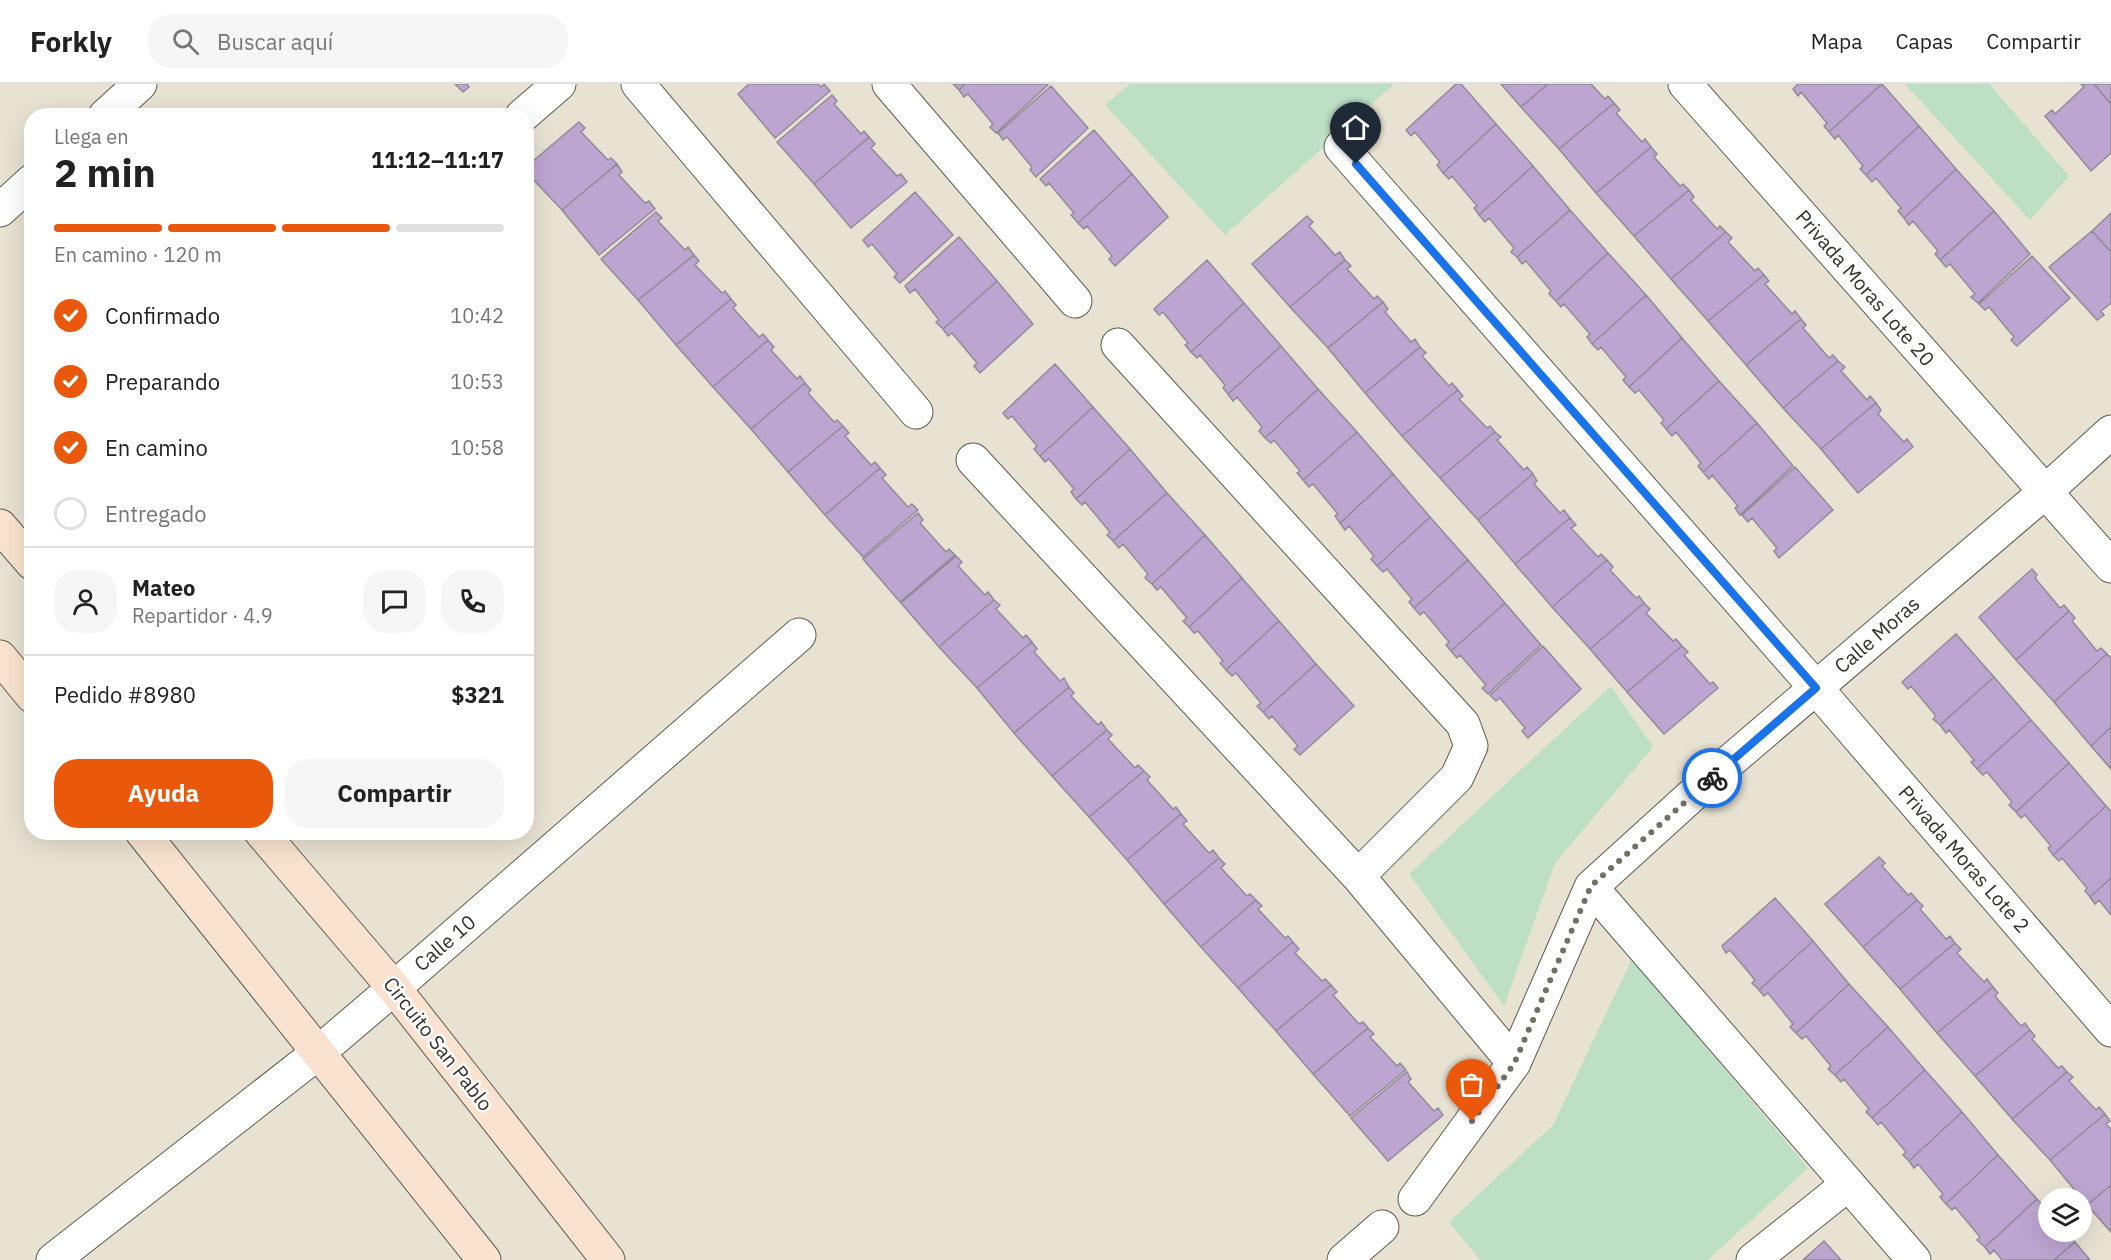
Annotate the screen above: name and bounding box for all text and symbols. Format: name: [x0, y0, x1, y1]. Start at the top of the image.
search box: [148, 14, 568, 68]
text: Forkly: [30, 23, 112, 60]
icon: search: [169, 25, 202, 58]
text: Buscar aquí: [217, 27, 333, 56]
text: Mapa: [1811, 27, 1862, 55]
text: Capas: [1895, 27, 1953, 55]
text: Compartir: [1986, 27, 2081, 55]
pin: [1330, 102, 1381, 164]
icon: home: [1339, 111, 1372, 144]
text: Llega en: [54, 123, 129, 150]
text: 11:12–11:17: [371, 145, 504, 174]
text: 2 min: [54, 147, 156, 198]
street label: Privada Moras Lote 20: [1790, 204, 1941, 372]
text: En camino · 120 m: [54, 241, 222, 268]
icon: check: [54, 299, 87, 332]
text: Confirmado: [105, 301, 220, 330]
text: 10:42: [450, 302, 504, 329]
icon: check: [54, 365, 87, 398]
text: Preparando: [105, 367, 220, 396]
text: 10:53: [450, 368, 504, 395]
icon: check: [54, 431, 87, 464]
text: En camino: [105, 433, 208, 462]
text: 10:58: [450, 434, 504, 461]
text: Entregado: [105, 499, 206, 528]
button: person: [54, 570, 117, 633]
button: chat: [363, 570, 426, 633]
button: phone: [441, 570, 504, 633]
text: Mateo: [132, 573, 196, 602]
street label: Calle Moras: [1828, 590, 1925, 679]
text: Repartidor · 4.9: [132, 602, 273, 629]
text: Pedido #8980: [54, 680, 196, 709]
text: $321: [451, 680, 504, 709]
courier: [1682, 748, 1742, 808]
button: Ayuda: [54, 759, 273, 828]
button: Compartir: [285, 759, 504, 828]
icon: bike: [1696, 762, 1729, 795]
street label: Privada Moras Lote 2: [1893, 779, 2036, 938]
street label: Calle 10: [408, 908, 481, 977]
street label: Circuito San Pablo: [378, 971, 499, 1116]
pin: [1446, 1059, 1497, 1121]
icon: bag: [1455, 1068, 1488, 1101]
map controls: [2038, 1188, 2092, 1242]
button: layers: [2038, 1188, 2092, 1242]

